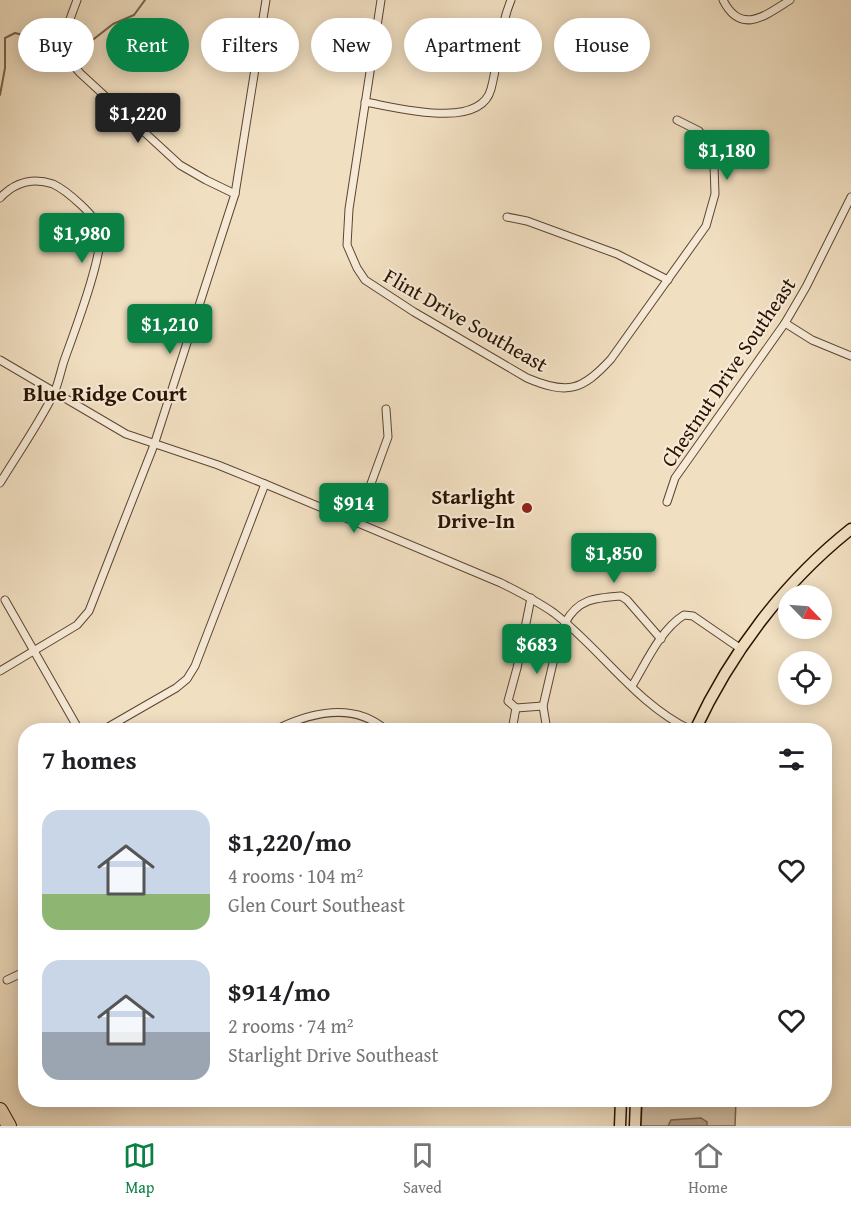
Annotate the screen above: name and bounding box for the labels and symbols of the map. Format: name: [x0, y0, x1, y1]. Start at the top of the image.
pin: $1,220: [89, 93, 187, 144]
pin: $1,180: [678, 130, 776, 181]
pin: $1,980: [33, 213, 131, 264]
street label: Flint Drive Southeast: [378, 260, 554, 380]
street label: Chestnut Drive Southeast: [653, 270, 803, 473]
pin: $1,210: [121, 304, 219, 355]
district label: Blue Ridge Court: [23, 377, 188, 409]
place label: Starlight Drive-In: [431, 481, 516, 536]
pin: $914: [318, 483, 390, 534]
marker: Starlight Drive-In: [520, 501, 534, 515]
pin: $1,850: [565, 533, 663, 584]
north arrow: [778, 585, 832, 639]
pin: $683: [501, 624, 573, 675]

